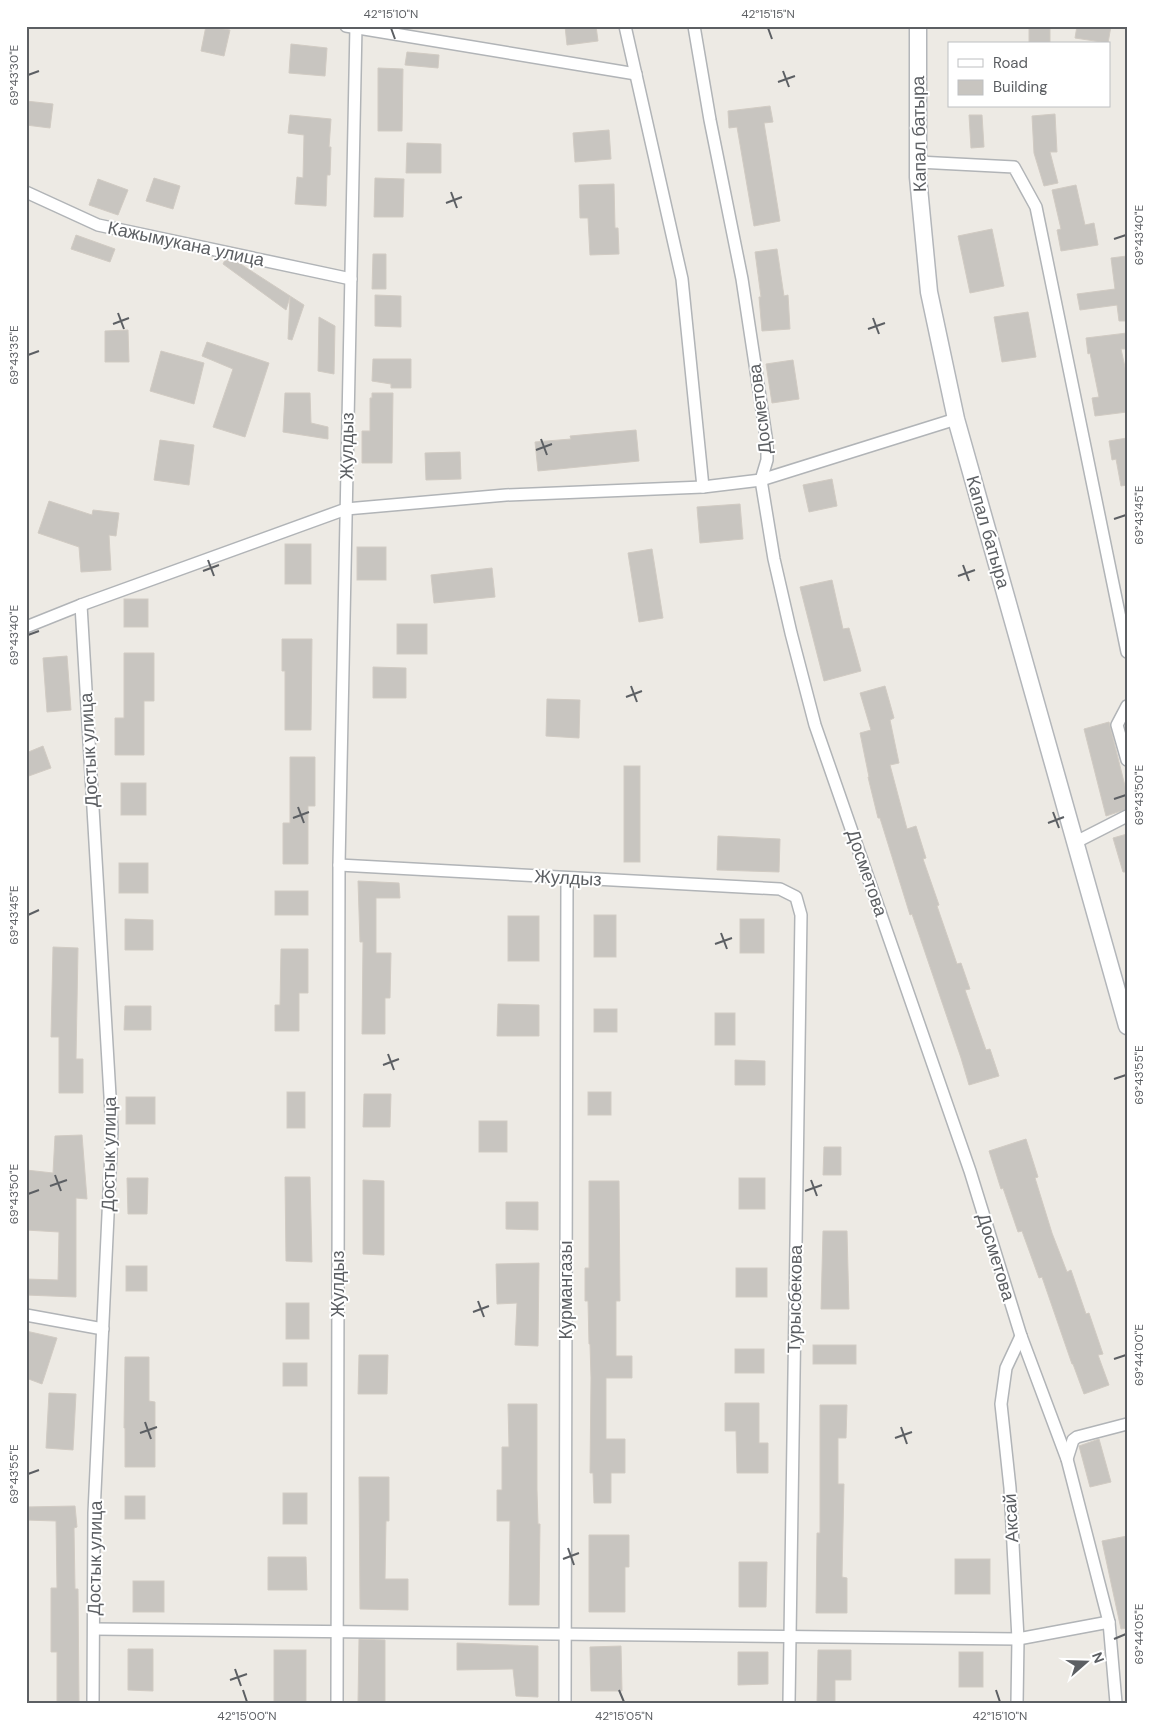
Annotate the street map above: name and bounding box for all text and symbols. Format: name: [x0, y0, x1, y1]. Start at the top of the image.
text: 42°15'10"N: [364, 6, 418, 22]
text: 42°15'15"N: [741, 6, 795, 22]
legend: [948, 42, 1110, 108]
text: 69°43'30"E: [6, 44, 22, 105]
text: Road: [993, 53, 1028, 73]
street label: Капал батыра: [906, 75, 932, 192]
text: Building: [993, 77, 1048, 97]
text: 69°43'40"E: [1131, 205, 1147, 265]
street label: Кажымукана улица: [105, 216, 267, 273]
text: 69°43'35"E: [6, 325, 22, 385]
street label: Досметова: [742, 362, 777, 455]
street label: Жулдыз: [334, 412, 360, 480]
street label: Капал батыра: [960, 473, 1016, 592]
text: 69°43'45"E: [1131, 485, 1147, 545]
text: 69°43'40"E: [6, 605, 22, 665]
street label: Достык улица: [74, 691, 104, 808]
text: 69°43'50"E: [1131, 764, 1147, 825]
street label: Досметова: [841, 826, 893, 921]
street label: Жулдыз: [534, 864, 602, 892]
text: 69°43'45"E: [6, 885, 22, 945]
text: 69°43'55"E: [1131, 1045, 1147, 1105]
street label: Достык улица: [96, 1095, 122, 1212]
text: 69°43'50"E: [6, 1163, 22, 1224]
street label: Досметова: [971, 1210, 1021, 1305]
street label: Курмангазы: [554, 1241, 578, 1339]
street label: Турысбекова: [782, 1244, 808, 1353]
street label: Жулдыз: [326, 1250, 350, 1318]
text: 69°44'00"E: [1131, 1324, 1147, 1386]
text: 69°43'55"E: [6, 1444, 22, 1504]
street label: Аксай: [998, 1493, 1024, 1543]
street label: Достык улица: [82, 1499, 108, 1616]
text: 69°44'05"E: [1131, 1603, 1147, 1665]
north arrow: [1060, 1636, 1110, 1686]
text: N: [1088, 1650, 1108, 1665]
text: 42°15'00"N: [217, 1708, 277, 1724]
text: 42°15'05"N: [595, 1708, 653, 1724]
text: 42°15'10"N: [973, 1708, 1027, 1724]

